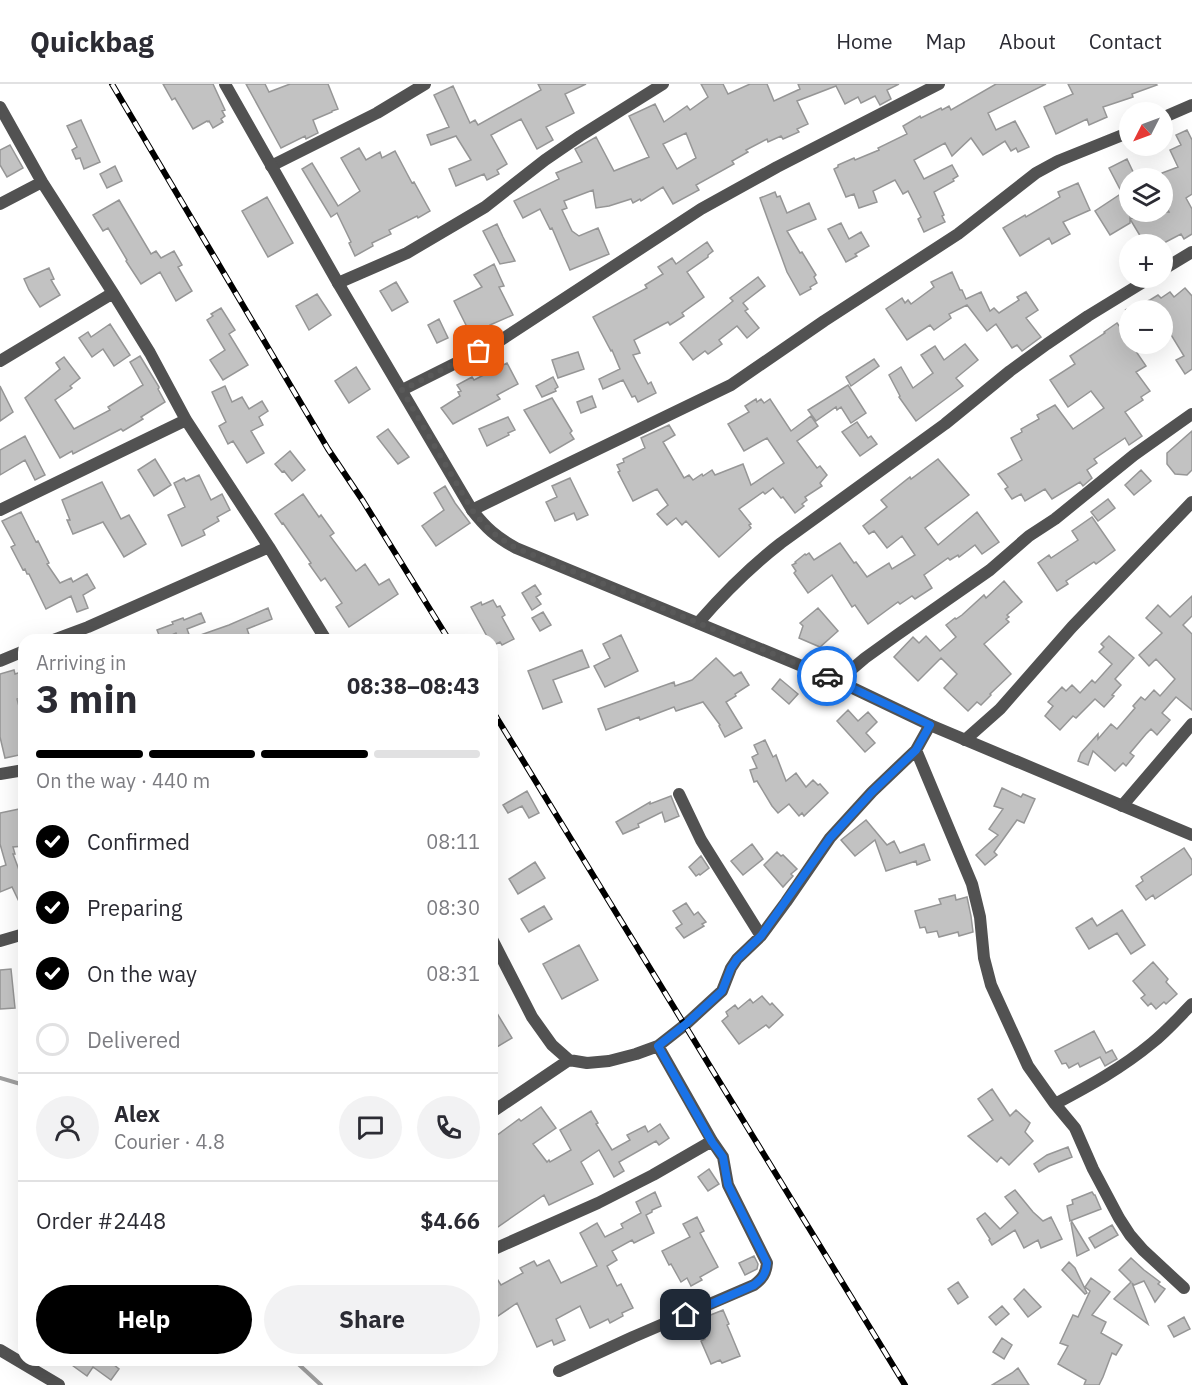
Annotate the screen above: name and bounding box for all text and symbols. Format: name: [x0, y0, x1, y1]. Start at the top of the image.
text: Quickbag: [30, 23, 154, 60]
text: Home: [836, 27, 893, 55]
text: Map: [926, 27, 966, 55]
text: About: [999, 27, 1056, 55]
text: Contact: [1089, 27, 1162, 55]
north arrow: [1119, 102, 1173, 156]
map controls: [1119, 102, 1173, 354]
button: layers: [1119, 168, 1173, 222]
button: +: [1119, 234, 1173, 288]
button: −: [1119, 300, 1173, 354]
pin: [453, 325, 504, 376]
icon: bag: [462, 334, 495, 367]
courier: [797, 646, 857, 706]
text: Arriving in: [36, 649, 126, 676]
icon: car: [811, 660, 844, 693]
text: 08:38–08:43: [347, 671, 480, 700]
text: 3 min: [36, 673, 138, 724]
text: On the way · 440 m: [36, 767, 210, 794]
icon: check: [36, 825, 69, 858]
text: Confirmed: [87, 827, 190, 856]
text: 08:11: [426, 828, 480, 855]
icon: check: [36, 891, 69, 924]
text: Preparing: [87, 893, 182, 922]
text: 08:30: [426, 894, 480, 921]
icon: check: [36, 957, 69, 990]
text: On the way: [87, 959, 197, 988]
text: 08:31: [426, 960, 480, 987]
text: Delivered: [87, 1025, 181, 1054]
button: person: [36, 1096, 99, 1159]
button: chat: [339, 1096, 402, 1159]
button: phone: [417, 1096, 480, 1159]
text: Alex: [114, 1099, 160, 1128]
text: Courier · 4.8: [114, 1128, 225, 1155]
text: Order #2448: [36, 1206, 166, 1235]
text: $4.66: [420, 1206, 480, 1235]
button: Help: [36, 1285, 252, 1354]
button: Share: [264, 1285, 480, 1354]
pin: [660, 1289, 711, 1340]
icon: home: [669, 1298, 702, 1331]

